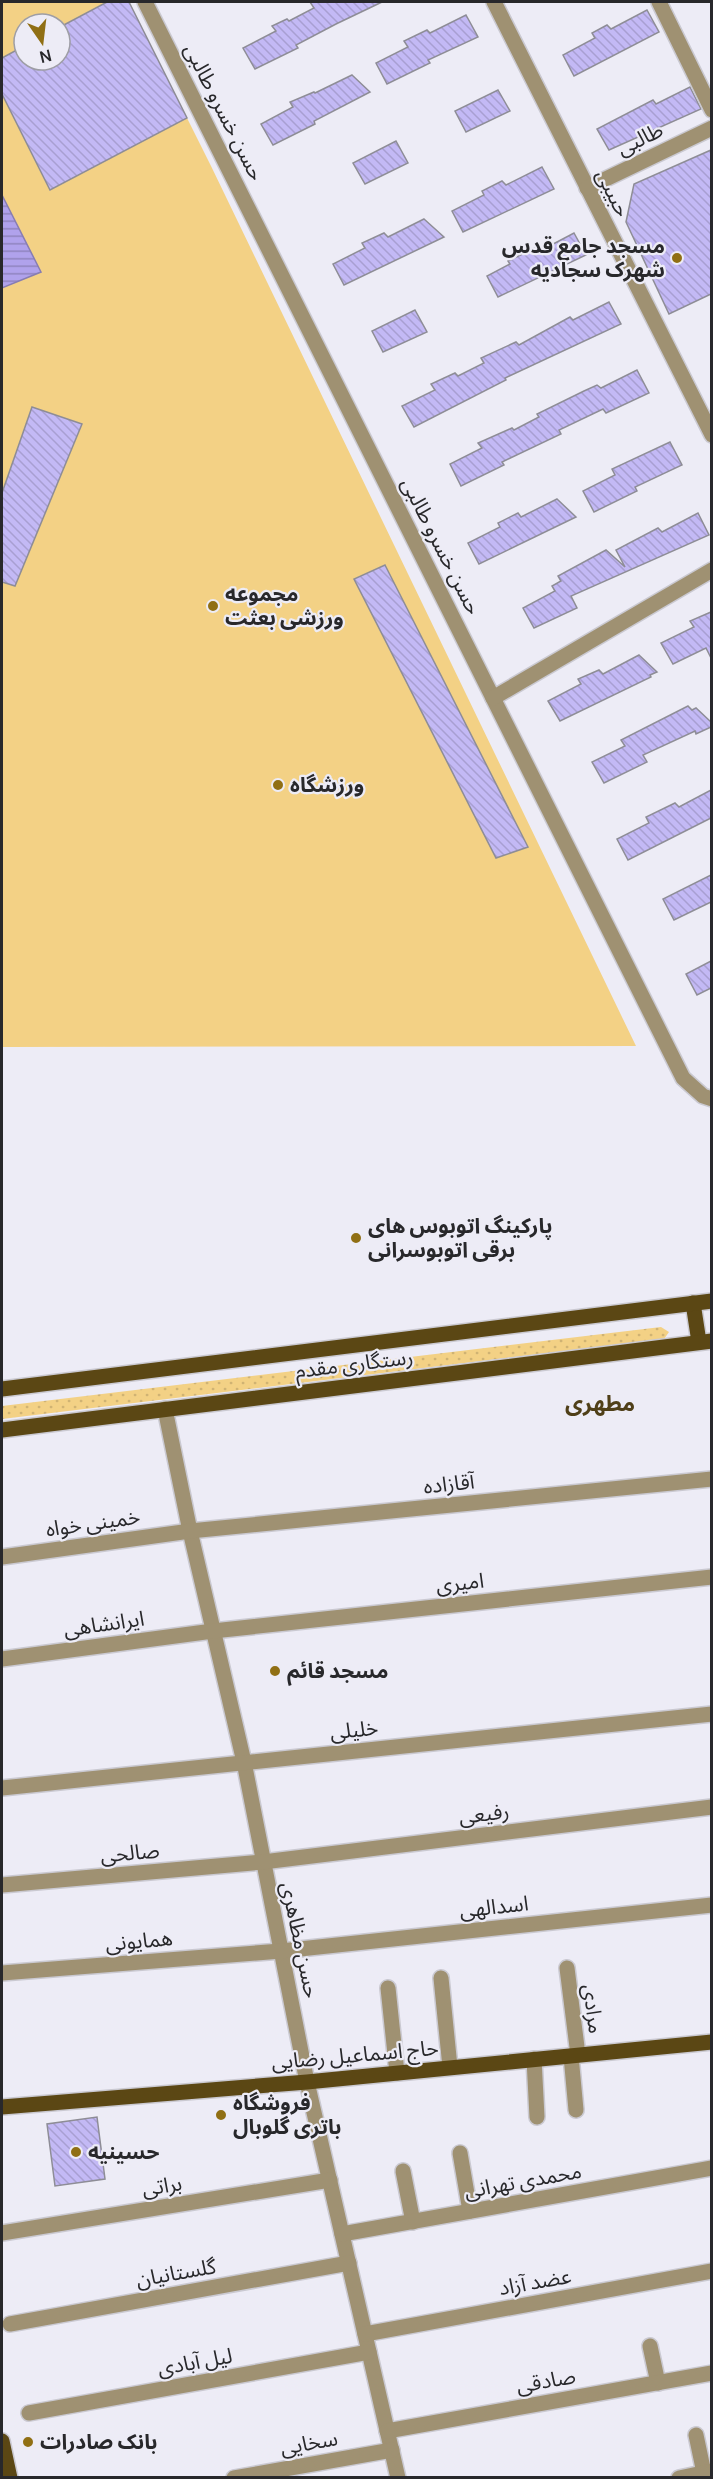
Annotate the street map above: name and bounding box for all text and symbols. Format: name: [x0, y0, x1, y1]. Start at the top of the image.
north arrow: [12, 12, 72, 72]
street label: حسن خسرو طالبی: [178, 38, 271, 185]
text: N: [37, 44, 54, 69]
street label: طالبی: [612, 115, 667, 161]
street label: حبیبی: [590, 164, 638, 221]
place label: مسجد جامع قدس شهرک سجادیه: [502, 231, 665, 283]
marker: مسجد جامع قدس شهرک سجادیه: [670, 251, 684, 265]
street label: حسن خسرو طالبی: [395, 472, 488, 619]
place label: مجموعه ورزشی بعثت: [225, 579, 344, 631]
marker: مجموعه ورزشی بعثت: [206, 599, 220, 613]
place label: ورزشگاه: [290, 770, 364, 798]
marker: ورزشگاه: [271, 778, 285, 792]
place label: پارکینگ اتوبوس های برقی اتوبوسرانی: [368, 1211, 553, 1263]
marker: پارکینگ اتوبوس های برقی اتوبوسرانی: [349, 1231, 363, 1245]
street label: رستگاری مقدم: [293, 1342, 415, 1387]
district label: مطهری: [565, 1388, 635, 1418]
street label: آقازاده: [422, 1466, 477, 1500]
street label: خمینی خواه: [44, 1502, 142, 1542]
street label: امیری: [434, 1566, 485, 1598]
street label: ایرانشاهی: [62, 1603, 146, 1643]
place label: مسجد قائم: [287, 1656, 388, 1686]
marker: مسجد قائم: [268, 1664, 282, 1678]
street label: خلیلی: [328, 1713, 379, 1745]
street label: رفیعی: [457, 1796, 511, 1830]
street label: صالحی: [99, 1835, 161, 1869]
street label: حسن مظاهری: [275, 1879, 327, 2000]
street label: اسدالهی: [458, 1888, 530, 1924]
street label: همایونی: [104, 1923, 174, 1957]
street label: مرادی: [577, 1982, 611, 2035]
street label: حاج اسماعیل رضایی: [270, 2033, 440, 2077]
place label: فروشگاه باتری گلوبال: [233, 2088, 341, 2140]
marker: فروشگاه باتری گلوبال: [214, 2108, 228, 2122]
place label: حسینیه: [88, 2137, 160, 2165]
marker: حسینیه: [69, 2145, 83, 2159]
street label: محمدی تهرانی: [462, 2156, 584, 2204]
street label: براتی: [140, 2168, 184, 2202]
street label: گلستانیان: [134, 2251, 218, 2293]
street label: عضد آزاد: [496, 2261, 573, 2301]
street label: لیل آبادی: [155, 2341, 234, 2381]
street label: صادقی: [514, 2361, 578, 2399]
street label: سخایی: [278, 2423, 340, 2461]
place label: بانک صادرات: [40, 2427, 157, 2455]
marker: بانک صادرات: [21, 2435, 35, 2449]

